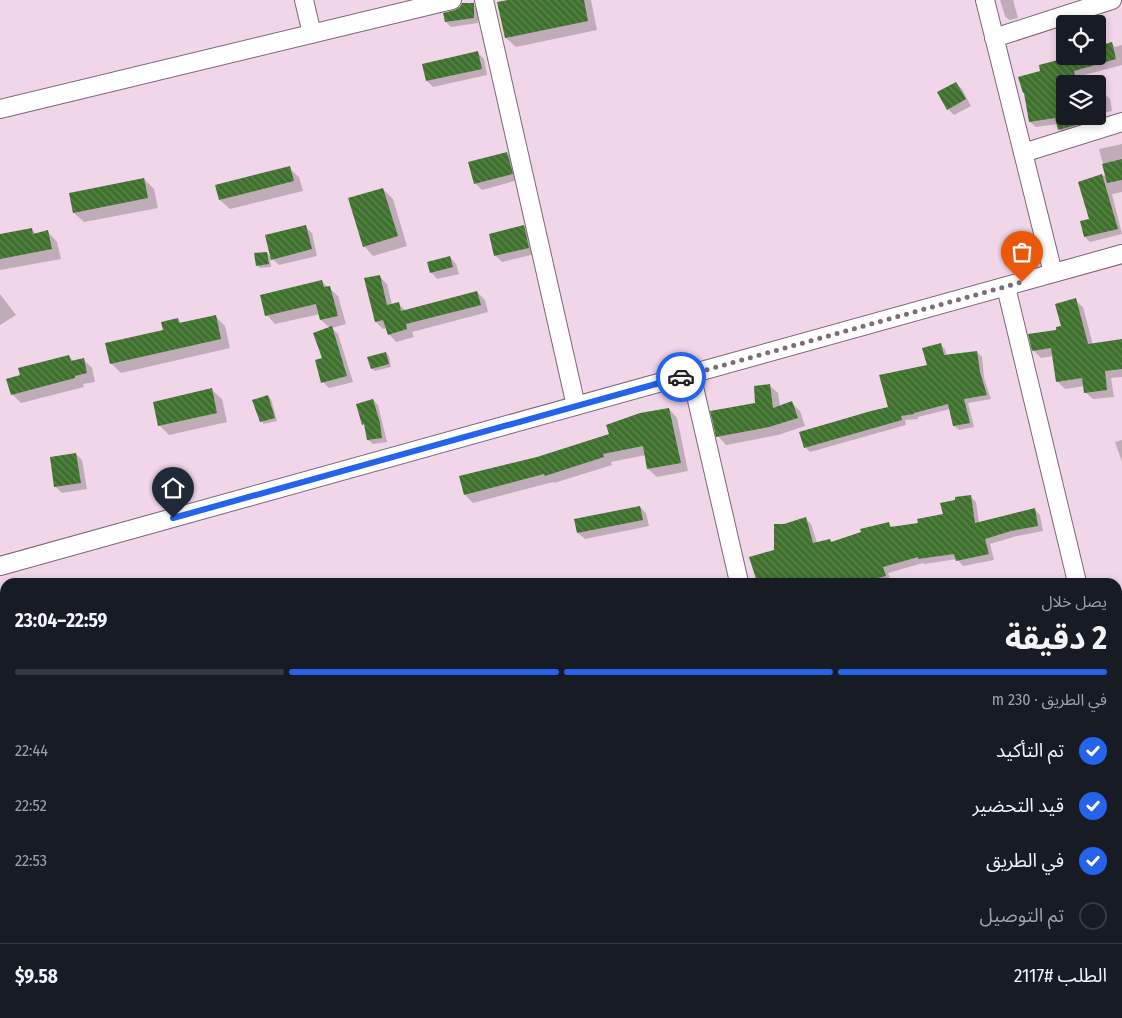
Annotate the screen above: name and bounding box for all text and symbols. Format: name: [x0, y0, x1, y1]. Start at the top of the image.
map controls: [1056, 15, 1106, 125]
button: locate: [1056, 15, 1106, 65]
button: layers: [1056, 75, 1106, 125]
pin: [1001, 231, 1043, 282]
icon: bag: [1008, 238, 1036, 266]
courier: [656, 352, 706, 402]
icon: car: [667, 363, 695, 391]
pin: [152, 467, 194, 518]
icon: home: [159, 474, 187, 502]
text: يصل خلال: [1041, 592, 1107, 611]
text: 22:59–23:04: [15, 609, 107, 632]
text: 2 دقيقة: [1005, 619, 1107, 657]
text: في الطريق · 230 m: [992, 690, 1107, 709]
icon: check: [1079, 737, 1107, 765]
text: تم التأكيد: [996, 739, 1064, 762]
text: 22:44: [15, 741, 48, 760]
icon: check: [1079, 792, 1107, 820]
text: قيد التحضير: [973, 794, 1064, 817]
text: 22:52: [15, 796, 47, 815]
icon: check: [1079, 847, 1107, 875]
text: في الطريق: [986, 849, 1064, 872]
text: 22:53: [15, 851, 47, 870]
text: تم التوصيل: [980, 904, 1064, 927]
text: الطلب #2117: [1014, 964, 1107, 987]
text: $9.58: [15, 965, 58, 988]

